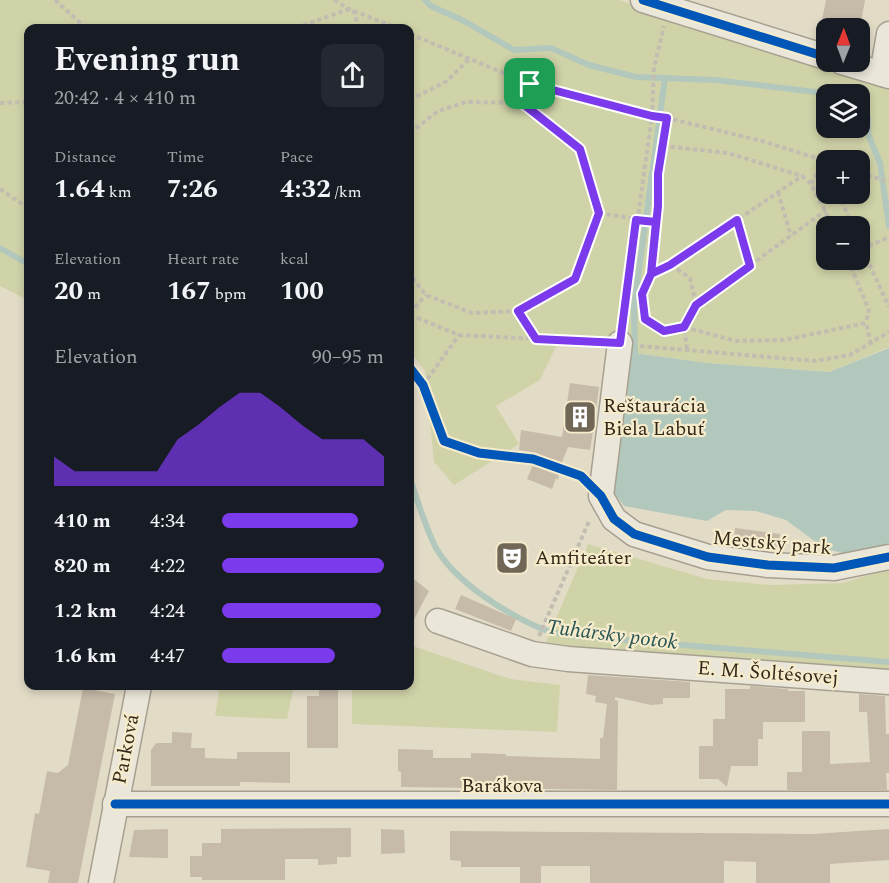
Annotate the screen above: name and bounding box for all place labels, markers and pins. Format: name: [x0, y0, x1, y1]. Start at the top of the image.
pin: [504, 58, 555, 109]
place label: Reštaurácia Biela Labuť: [603, 391, 706, 444]
building icon: Reštaurácia Biela Labuť: [562, 399, 598, 435]
theatre icon: Amfiteáter: [494, 540, 530, 576]
place label: Amfiteáter: [535, 543, 632, 573]

